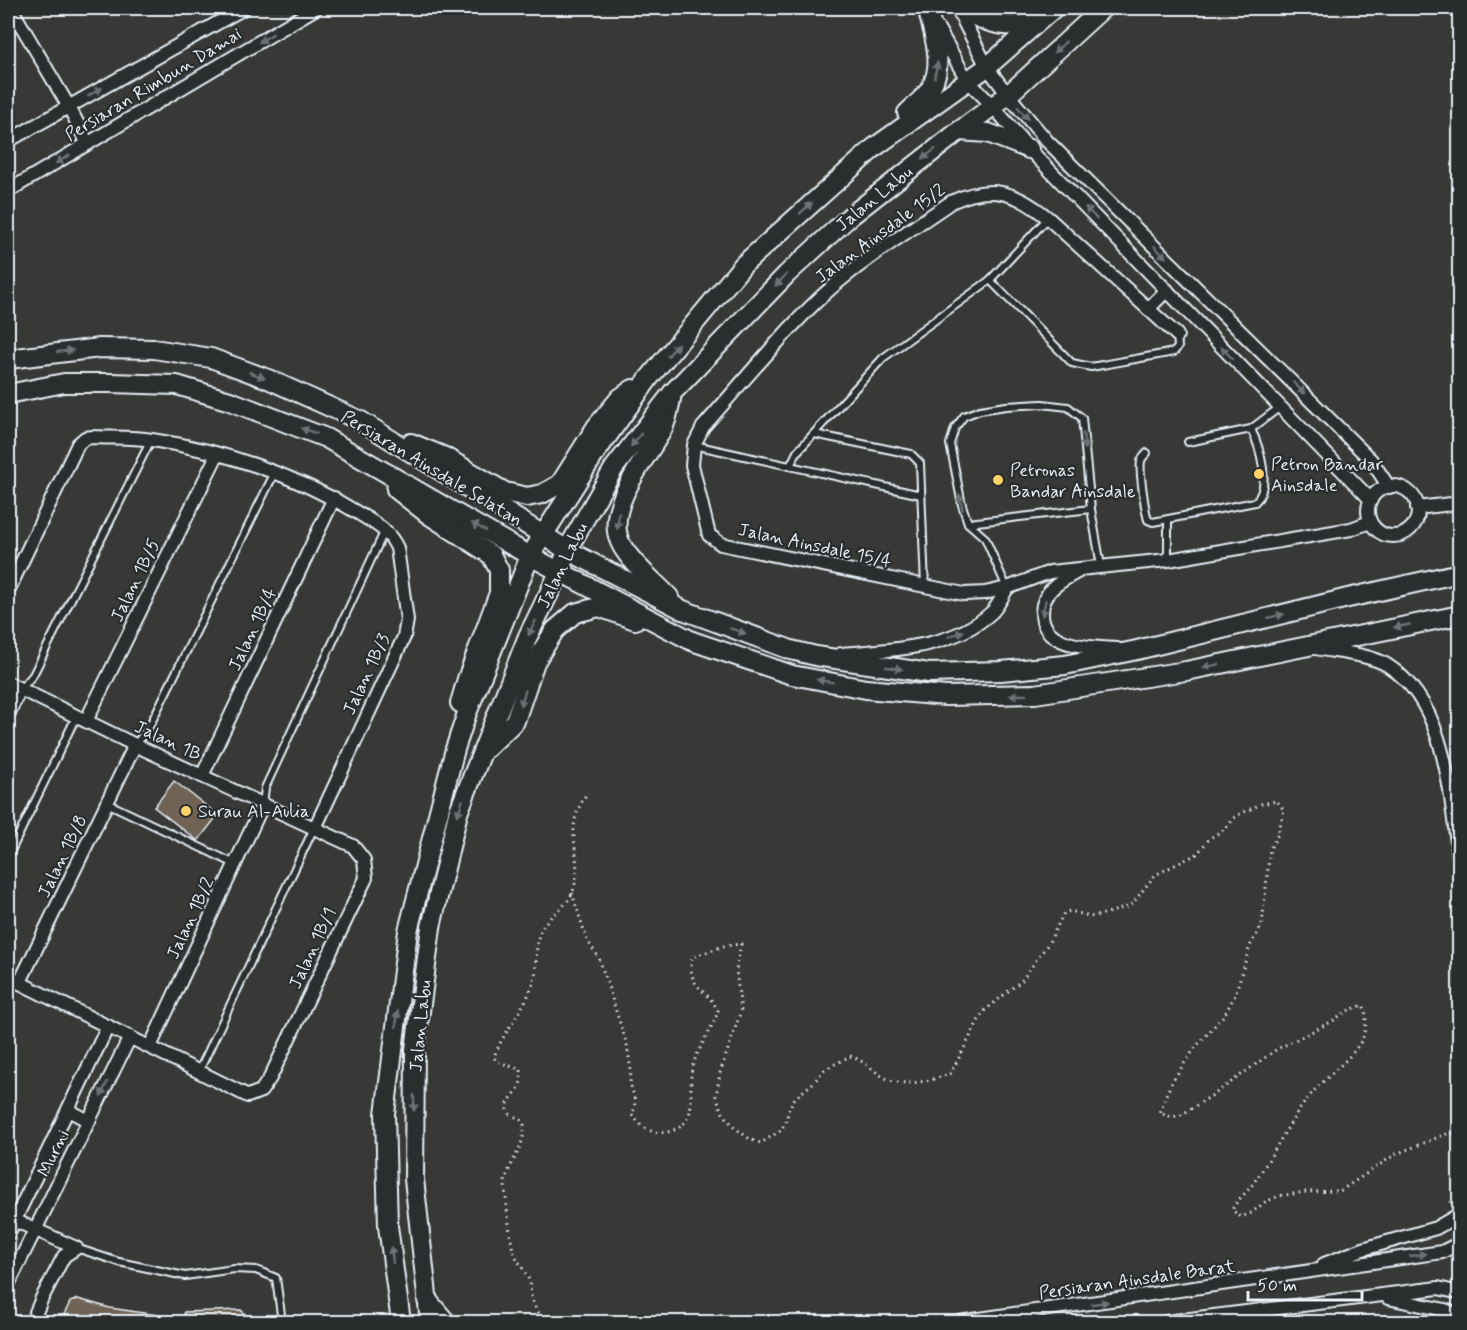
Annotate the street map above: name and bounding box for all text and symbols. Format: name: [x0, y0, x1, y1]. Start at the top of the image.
street label: Persiaran Rimbun Damai: [61, 23, 246, 147]
one-way arrow: [258, 32, 274, 43]
one-way arrow: [1053, 40, 1068, 53]
one-way arrow: [932, 60, 941, 79]
one-way arrow: [87, 87, 104, 97]
one-way arrow: [1016, 105, 1029, 120]
one-way arrow: [922, 148, 937, 160]
one-way arrow: [54, 154, 71, 164]
street label: Jalan Labu: [831, 160, 918, 237]
street label: Jalan Ainsdale 15/2: [811, 178, 950, 289]
one-way arrow: [799, 201, 814, 215]
one-way arrow: [1084, 205, 1098, 220]
one-way arrow: [1152, 244, 1166, 258]
one-way arrow: [774, 273, 788, 288]
one-way arrow: [666, 343, 679, 358]
one-way arrow: [1220, 345, 1234, 360]
one-way arrow: [56, 346, 75, 356]
one-way arrow: [248, 370, 266, 380]
one-way arrow: [1291, 381, 1305, 395]
street label: Persiaran Ainsdale Selatan: [336, 405, 527, 533]
one-way arrow: [300, 426, 318, 436]
one-way arrow: [1079, 431, 1089, 450]
one-way arrow: [629, 432, 642, 448]
place label: Petron Bandar Ainsdale: [1271, 453, 1383, 498]
place label: Petronas Bandar Ainsdale: [1010, 459, 1135, 504]
marker: Petron Bandar Ainsdale: [1252, 467, 1266, 481]
marker: Petronas Bandar Ainsdale: [991, 473, 1005, 487]
one-way arrow: [956, 492, 966, 511]
one-way arrow: [614, 511, 623, 530]
street label: Jalan Ainsdale 15/4: [736, 518, 894, 574]
street label: Jalan Labu: [532, 519, 594, 612]
one-way arrow: [471, 521, 487, 532]
street label: Jalan 1B/5: [105, 535, 166, 626]
street label: Jalan 1B/4: [223, 584, 283, 675]
one-way arrow: [1039, 599, 1048, 618]
one-way arrow: [1267, 610, 1285, 620]
one-way arrow: [527, 620, 536, 637]
one-way arrow: [1392, 622, 1411, 631]
one-way arrow: [729, 627, 747, 637]
one-way arrow: [947, 628, 965, 638]
street label: Jalan 1B/3: [338, 630, 396, 719]
one-way arrow: [1202, 661, 1220, 671]
one-way arrow: [885, 663, 904, 672]
one-way arrow: [815, 676, 834, 685]
one-way arrow: [517, 689, 527, 707]
one-way arrow: [1009, 690, 1028, 699]
street label: Jalan 1B: [130, 715, 205, 767]
one-way arrow: [455, 799, 465, 817]
place label: Surau Al-Aulia: [198, 800, 309, 824]
marker: Surau Al-Aulia: [179, 804, 193, 818]
street label: Jalan 1B/8: [33, 811, 93, 902]
street label: Jalan 1B/2: [161, 873, 220, 963]
street label: Jalan 1B/1: [284, 904, 342, 993]
street label: Jalan Labu: [404, 979, 438, 1073]
one-way arrow: [392, 1009, 401, 1028]
one-way arrow: [100, 1081, 109, 1098]
one-way arrow: [409, 1094, 419, 1113]
street label: Murni: [32, 1126, 76, 1181]
one-way arrow: [387, 1245, 397, 1264]
one-way arrow: [1408, 1251, 1427, 1260]
street label: Persiaran Ainsdale Barat: [1037, 1254, 1237, 1306]
scale bar: [1248, 1264, 1362, 1302]
text: 50 m: [1257, 1274, 1297, 1298]
one-way arrow: [1091, 1298, 1110, 1307]

